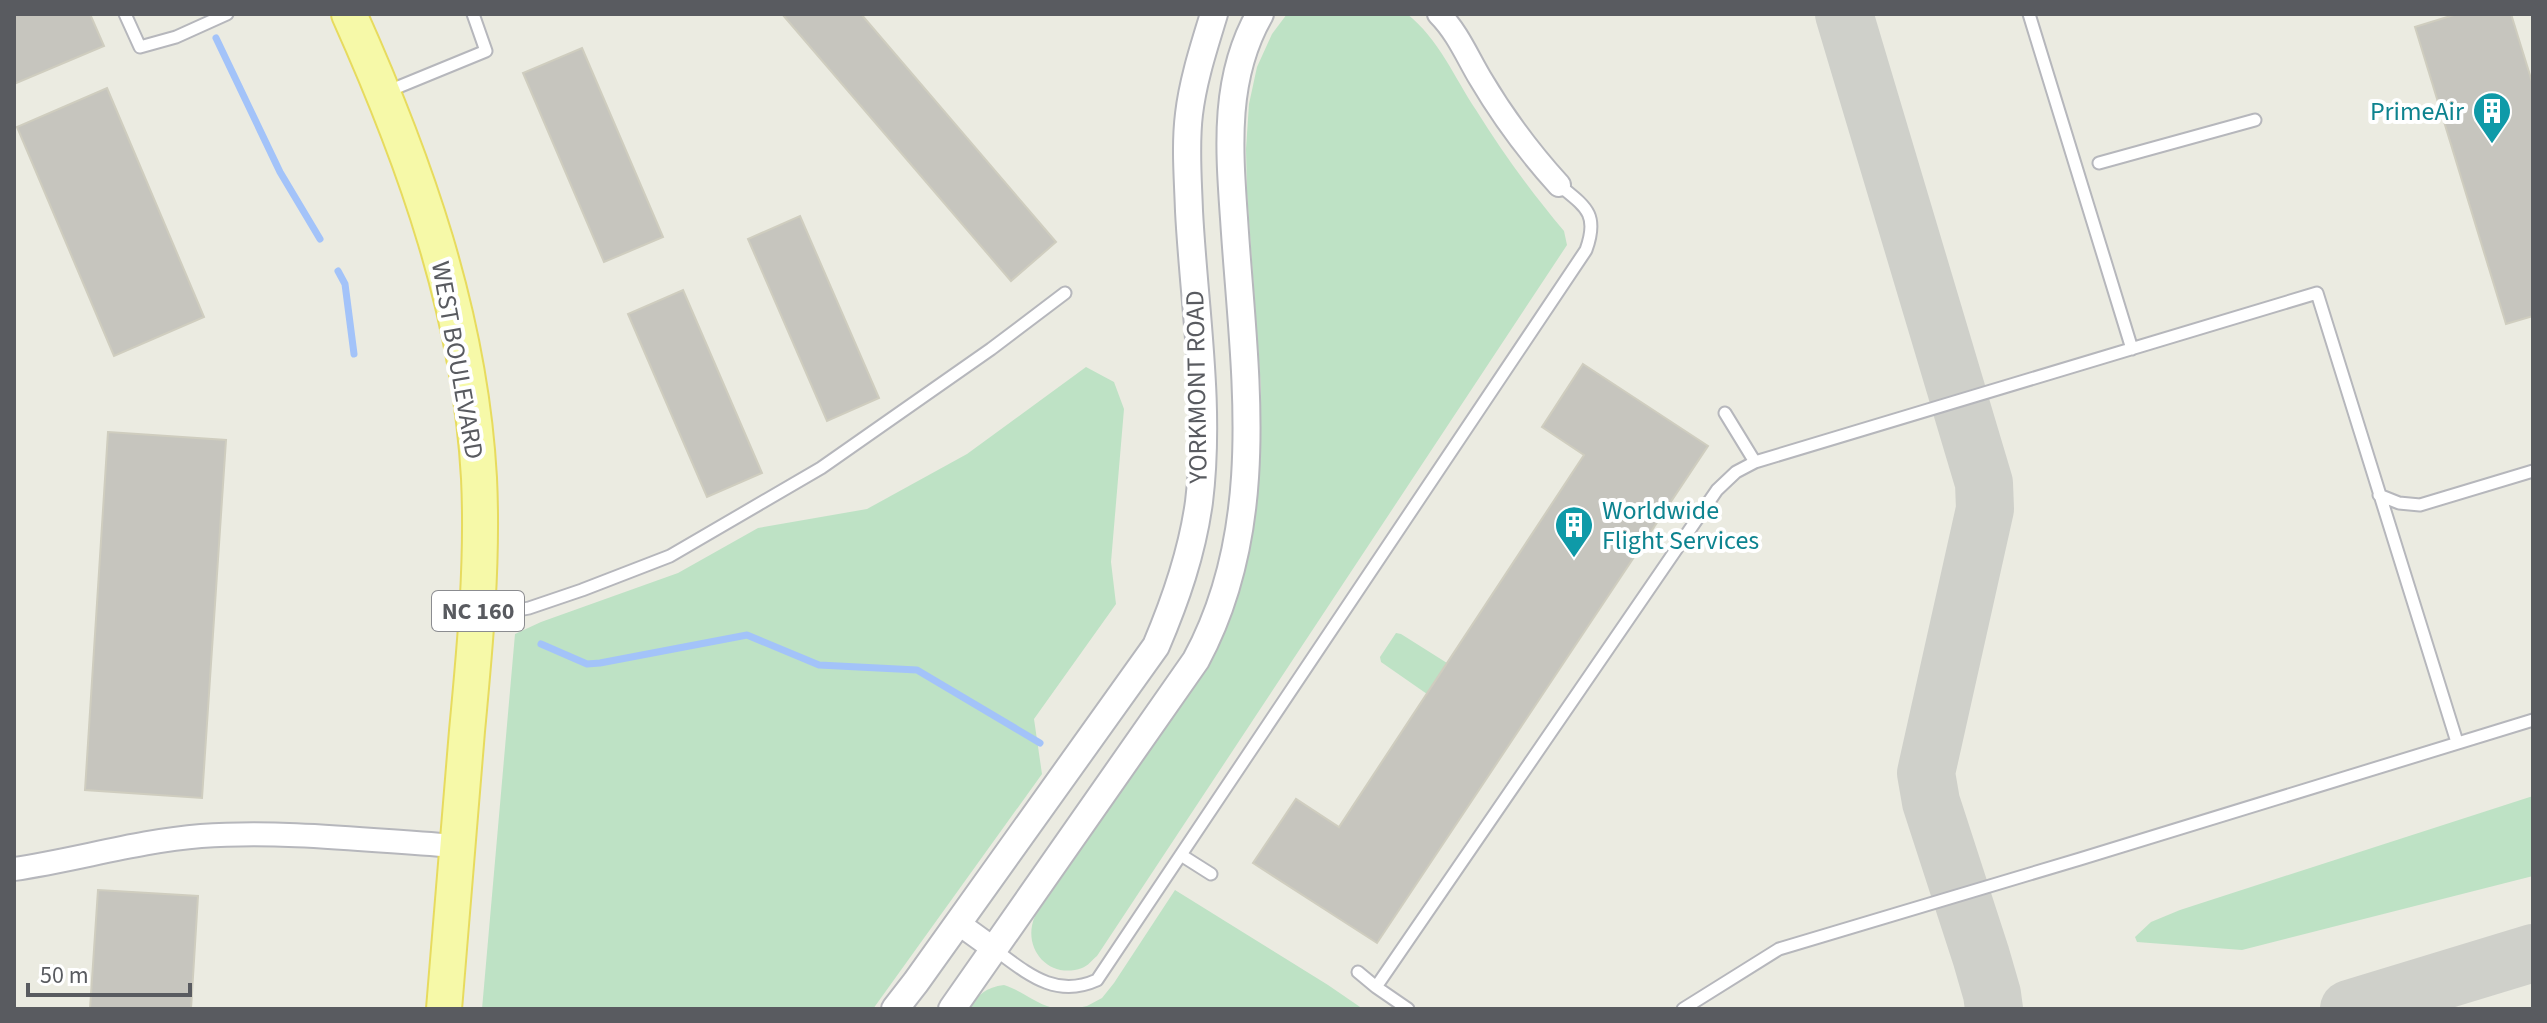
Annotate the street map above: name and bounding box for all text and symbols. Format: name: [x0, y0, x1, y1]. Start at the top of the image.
building icon: PrimeAir: [2471, 90, 2513, 145]
place label: PrimeAir: [2370, 93, 2465, 130]
street label: WEST BOULEVARD: [422, 258, 493, 462]
street label: YORKMONT ROAD: [1176, 290, 1217, 485]
place label: Worldwide Flight Services: [1602, 492, 1759, 559]
building icon: Worldwide Flight Services: [1553, 504, 1595, 559]
road number: NC 160: [432, 591, 524, 631]
scale bar: [28, 947, 190, 997]
text: 50 m: [40, 958, 89, 993]

